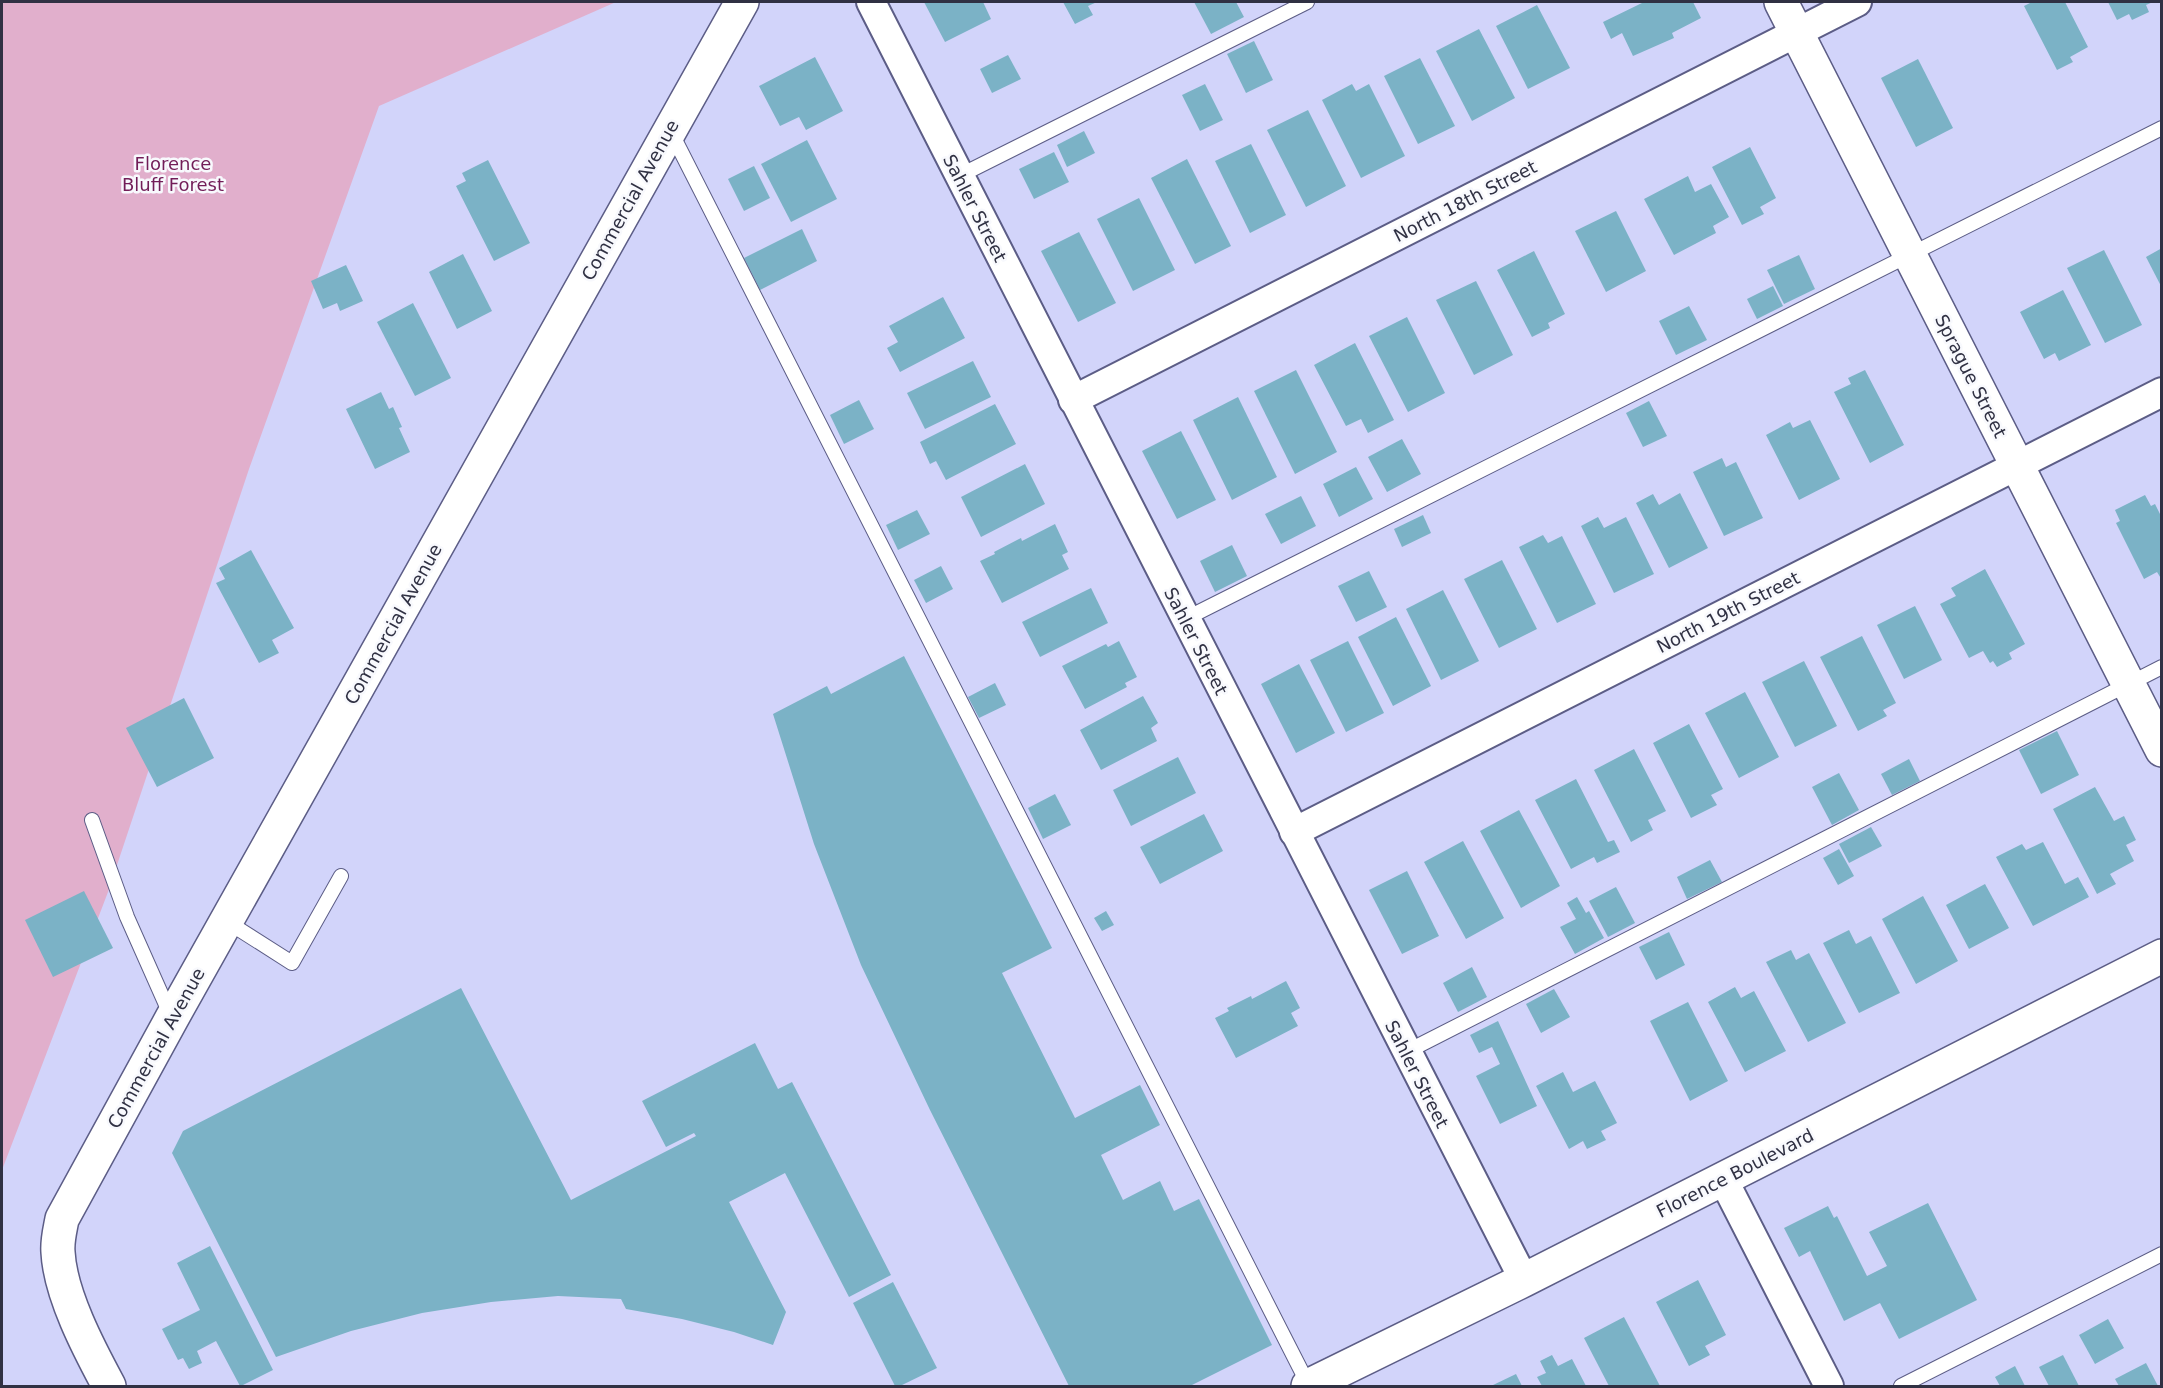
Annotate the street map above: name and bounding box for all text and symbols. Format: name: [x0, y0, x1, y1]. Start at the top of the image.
street label: Commercial Avenue: [577, 116, 683, 284]
street label: Sahler Street: [939, 151, 1011, 265]
park label: Florence Bluff Forest: [122, 153, 224, 195]
street label: North 18th Street: [1390, 156, 1540, 246]
street label: Sprague Street: [1931, 311, 2011, 441]
street label: Commercial Avenue: [340, 540, 446, 708]
street label: North 19th Street: [1653, 567, 1803, 657]
street label: Sahler Street: [1160, 584, 1232, 698]
street label: Commercial Avenue: [103, 964, 209, 1132]
street label: Sahler Street: [1381, 1017, 1453, 1131]
street label: Florence Boulevard: [1653, 1124, 1817, 1222]

